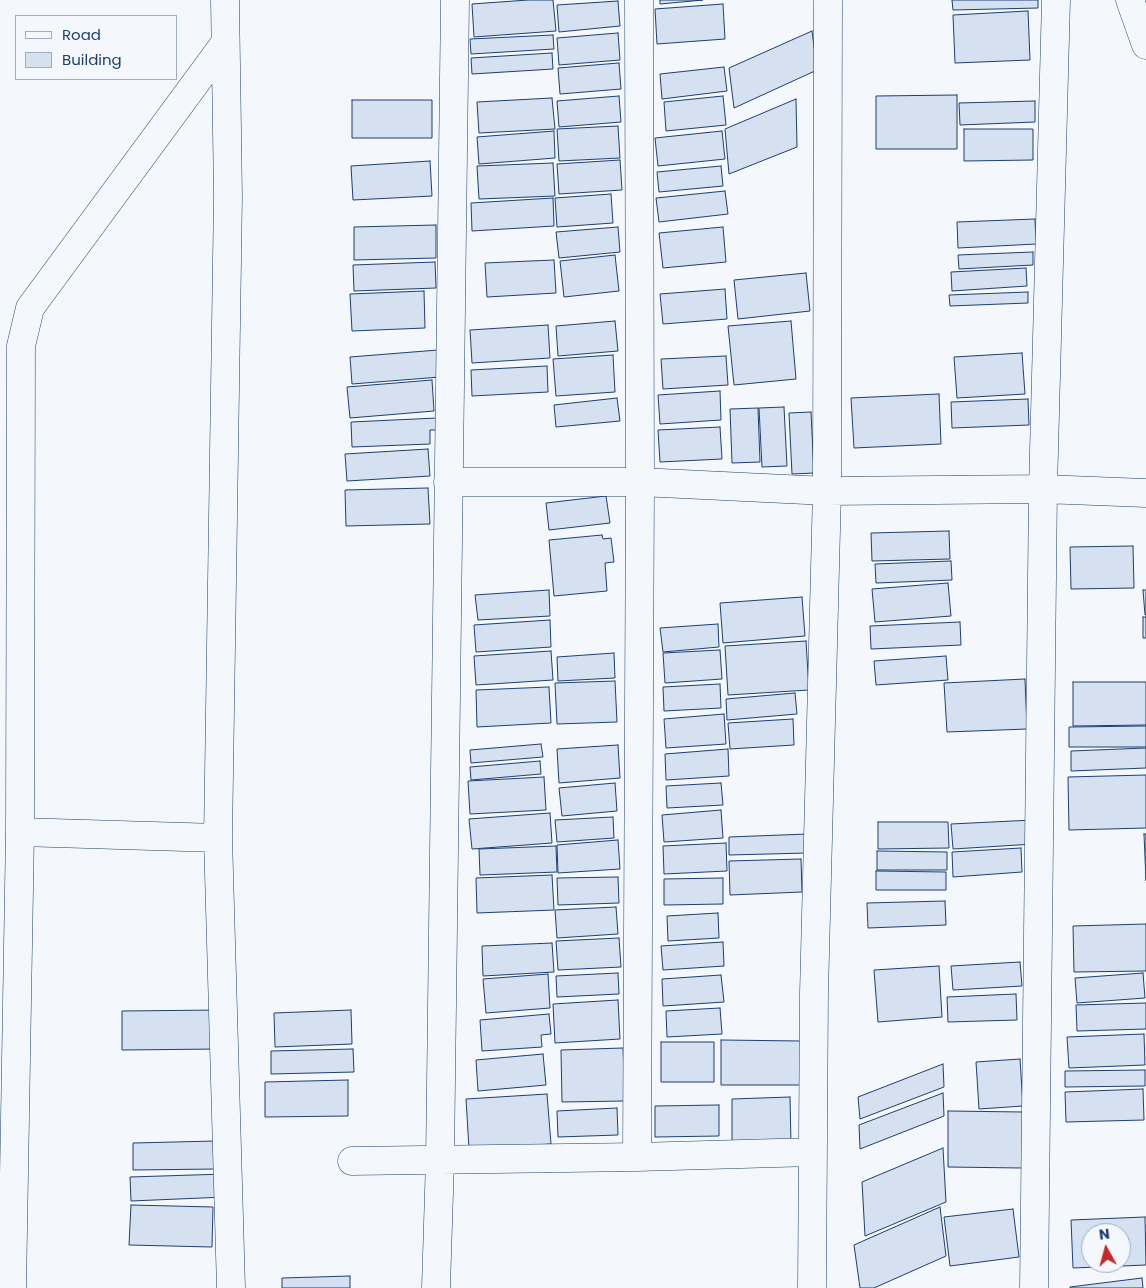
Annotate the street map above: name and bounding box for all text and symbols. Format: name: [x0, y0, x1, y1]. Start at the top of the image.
legend: [15, 15, 178, 80]
text: Road: [62, 24, 101, 45]
text: Building: [62, 49, 122, 70]
north arrow: [1081, 1223, 1131, 1273]
text: N: [1098, 1224, 1111, 1245]

